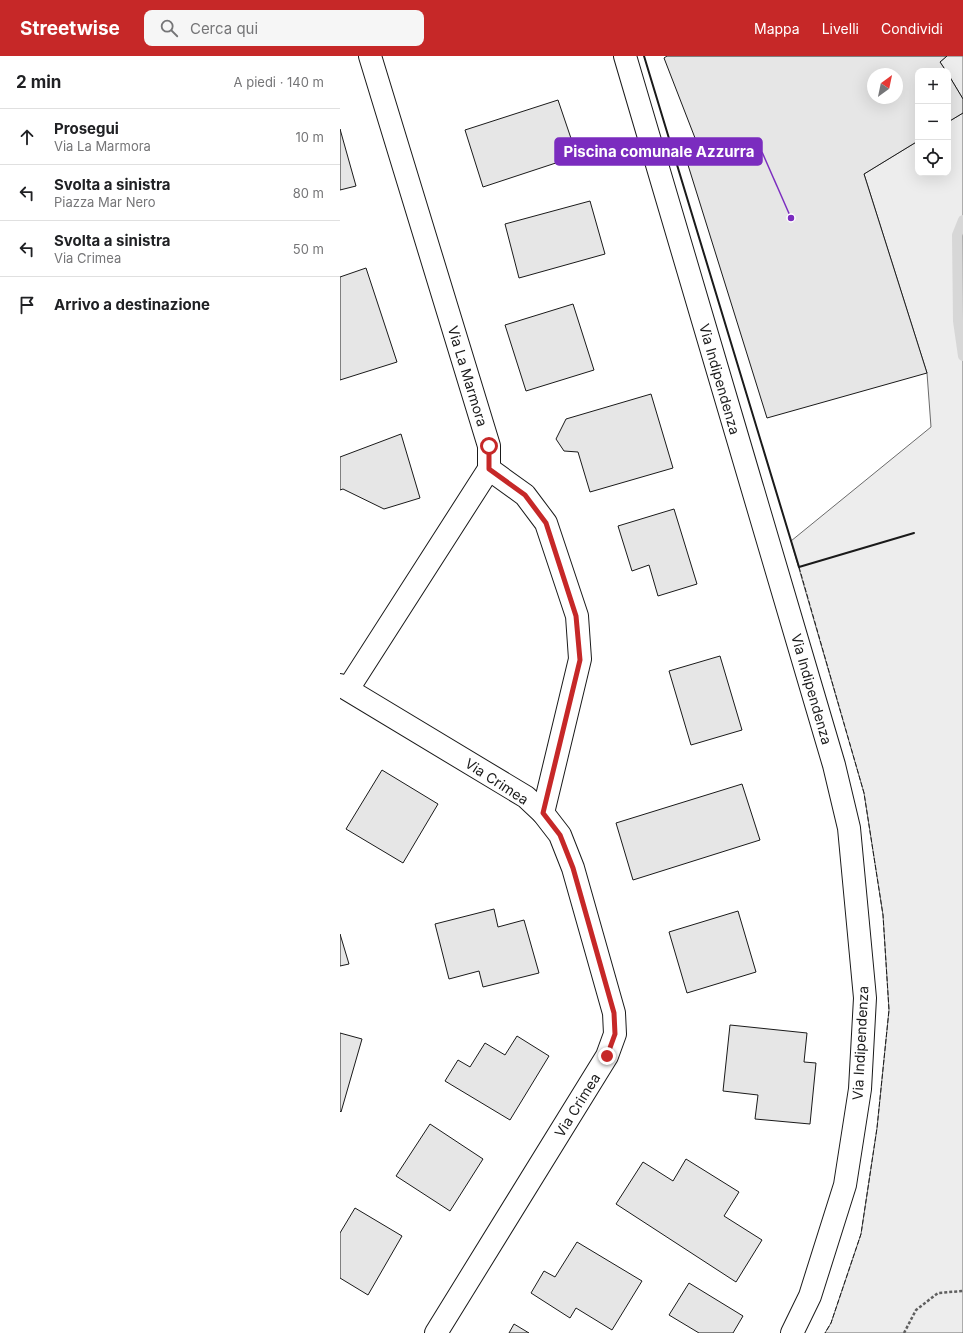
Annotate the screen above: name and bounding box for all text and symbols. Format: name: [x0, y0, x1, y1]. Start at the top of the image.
search box: [144, 10, 424, 46]
text: Streetwise: [20, 17, 120, 40]
icon: search: [158, 17, 180, 39]
text: Cerca qui: [190, 19, 258, 38]
text: Mappa: [754, 20, 800, 37]
text: Livelli: [822, 20, 859, 37]
text: Condividi: [881, 20, 943, 37]
north arrow: [867, 68, 903, 104]
map controls: [915, 68, 951, 176]
button: +: [915, 68, 951, 104]
text: 2 min: [16, 72, 61, 92]
text: A piedi · 140 m: [234, 74, 324, 90]
button: −: [915, 104, 951, 140]
text: Prosegui: [54, 119, 119, 138]
icon: ahead: [16, 126, 38, 148]
text: 10 m: [295, 129, 324, 145]
text: Via La Marmora: [54, 138, 151, 154]
callout: Piscina comunale Azzurra: [555, 138, 762, 165]
button: locate: [915, 140, 951, 176]
text: Piscina comunale Azzurra: [564, 142, 754, 161]
text: Svolta a sinistra: [54, 175, 171, 194]
icon: left: [16, 182, 38, 204]
text: 80 m: [293, 185, 324, 201]
text: Piazza Mar Nero: [54, 194, 156, 210]
text: Svolta a sinistra: [54, 231, 171, 250]
icon: left: [16, 238, 38, 260]
text: 50 m: [293, 241, 324, 257]
text: Via Crimea: [54, 250, 121, 266]
icon: arrive: [16, 294, 38, 316]
text: Arrivo a destinazione: [54, 295, 210, 314]
street label: Via Indipendenza: [696, 322, 744, 436]
street label: Via La Marmora: [445, 324, 491, 428]
route start: [480, 437, 498, 455]
street label: Via Indipendenza: [788, 632, 836, 746]
street label: Via Crimea: [462, 754, 532, 808]
street label: Via Indipendenza: [849, 985, 871, 1101]
route end: [598, 1047, 616, 1065]
street label: Via Crimea: [551, 1070, 603, 1140]

